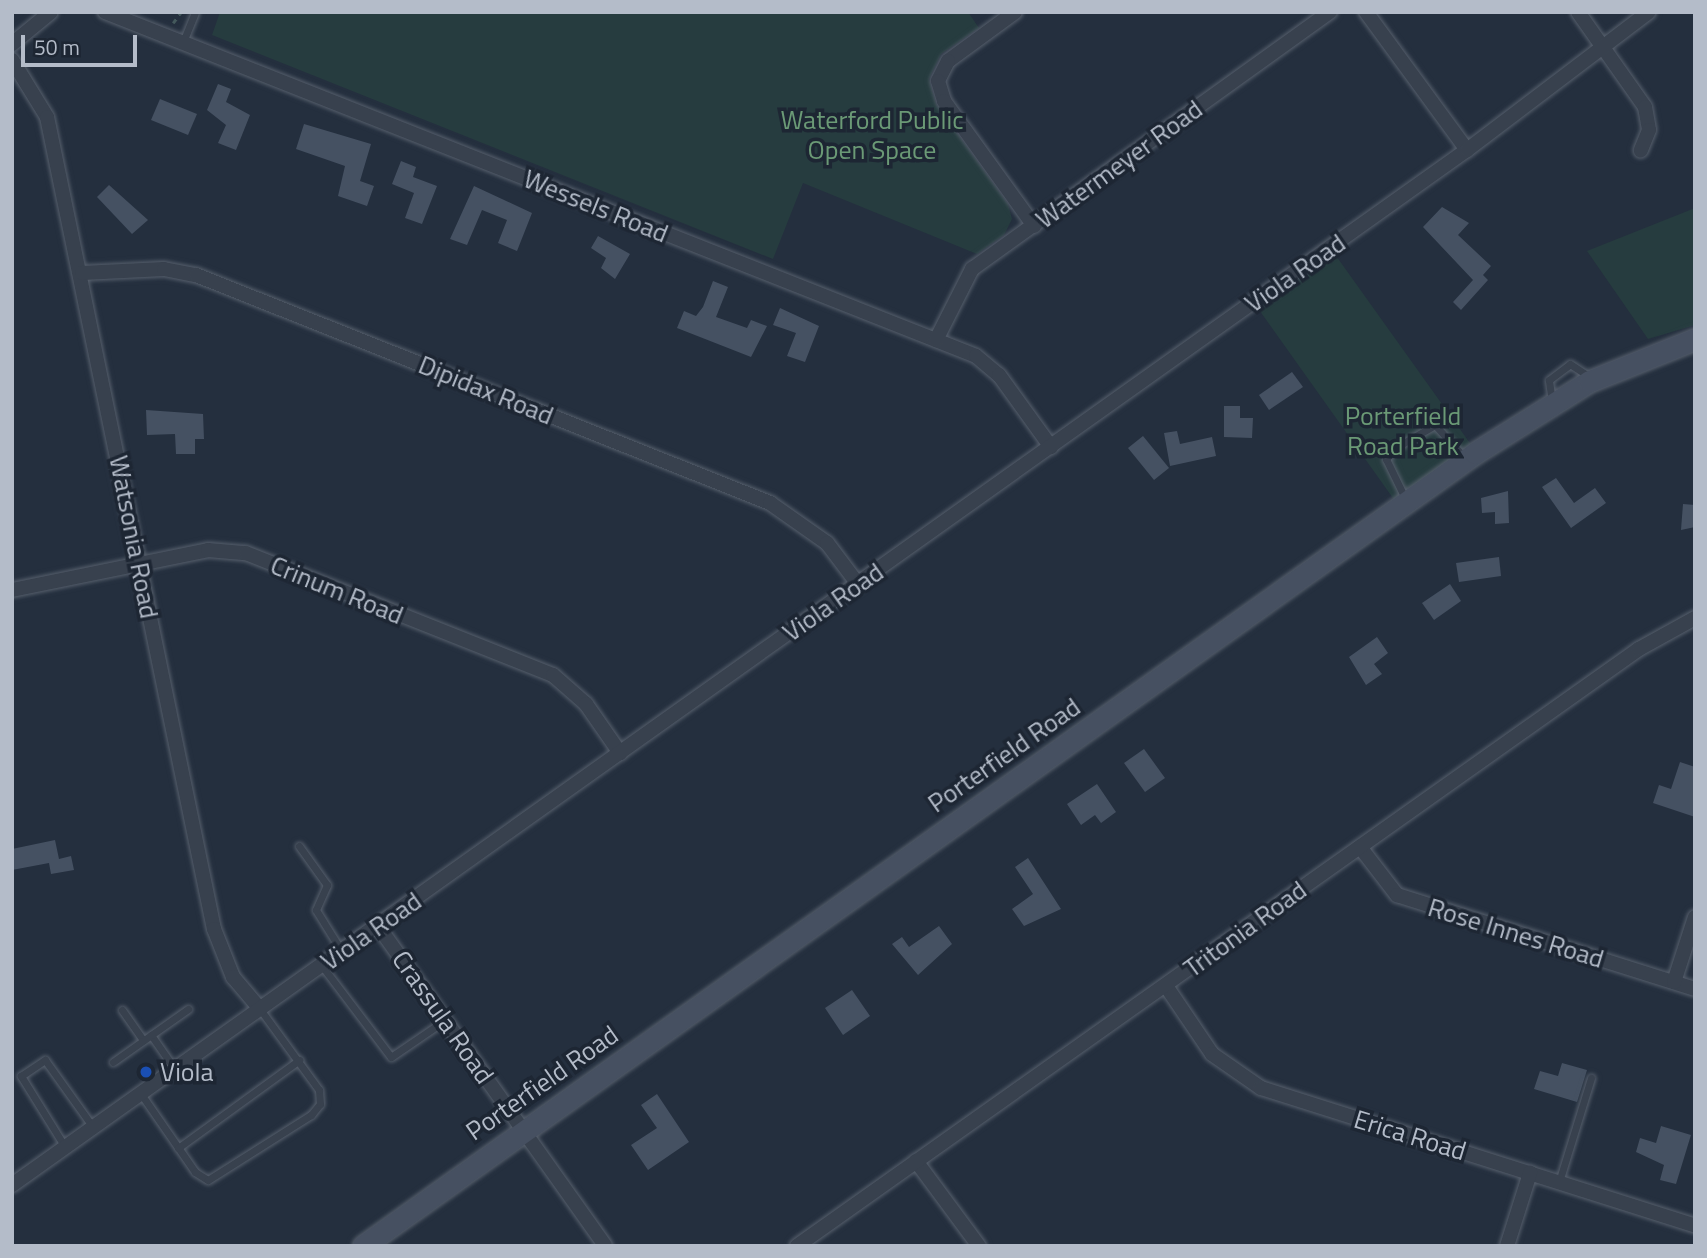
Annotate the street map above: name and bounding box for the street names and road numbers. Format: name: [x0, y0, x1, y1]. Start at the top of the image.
street label: Watermeyer Road: [1030, 93, 1208, 235]
street label: Wessels Road: [519, 163, 673, 249]
street label: Viola Road: [1239, 227, 1351, 319]
street label: Dipidax Road: [414, 349, 558, 431]
street label: Watsonia Road: [103, 453, 165, 621]
street label: Crinum Road: [266, 549, 408, 631]
street label: Viola Road: [777, 556, 889, 648]
street label: Porterfield Road: [922, 691, 1086, 819]
street label: Tritonia Road: [1178, 874, 1312, 984]
street label: Viola Road: [315, 885, 427, 977]
street label: Rose Innes Road: [1424, 891, 1608, 975]
street label: Crassula Road: [386, 945, 500, 1089]
street label: Porterfield Road: [460, 1019, 624, 1147]
street label: Erica Road: [1350, 1103, 1470, 1167]

